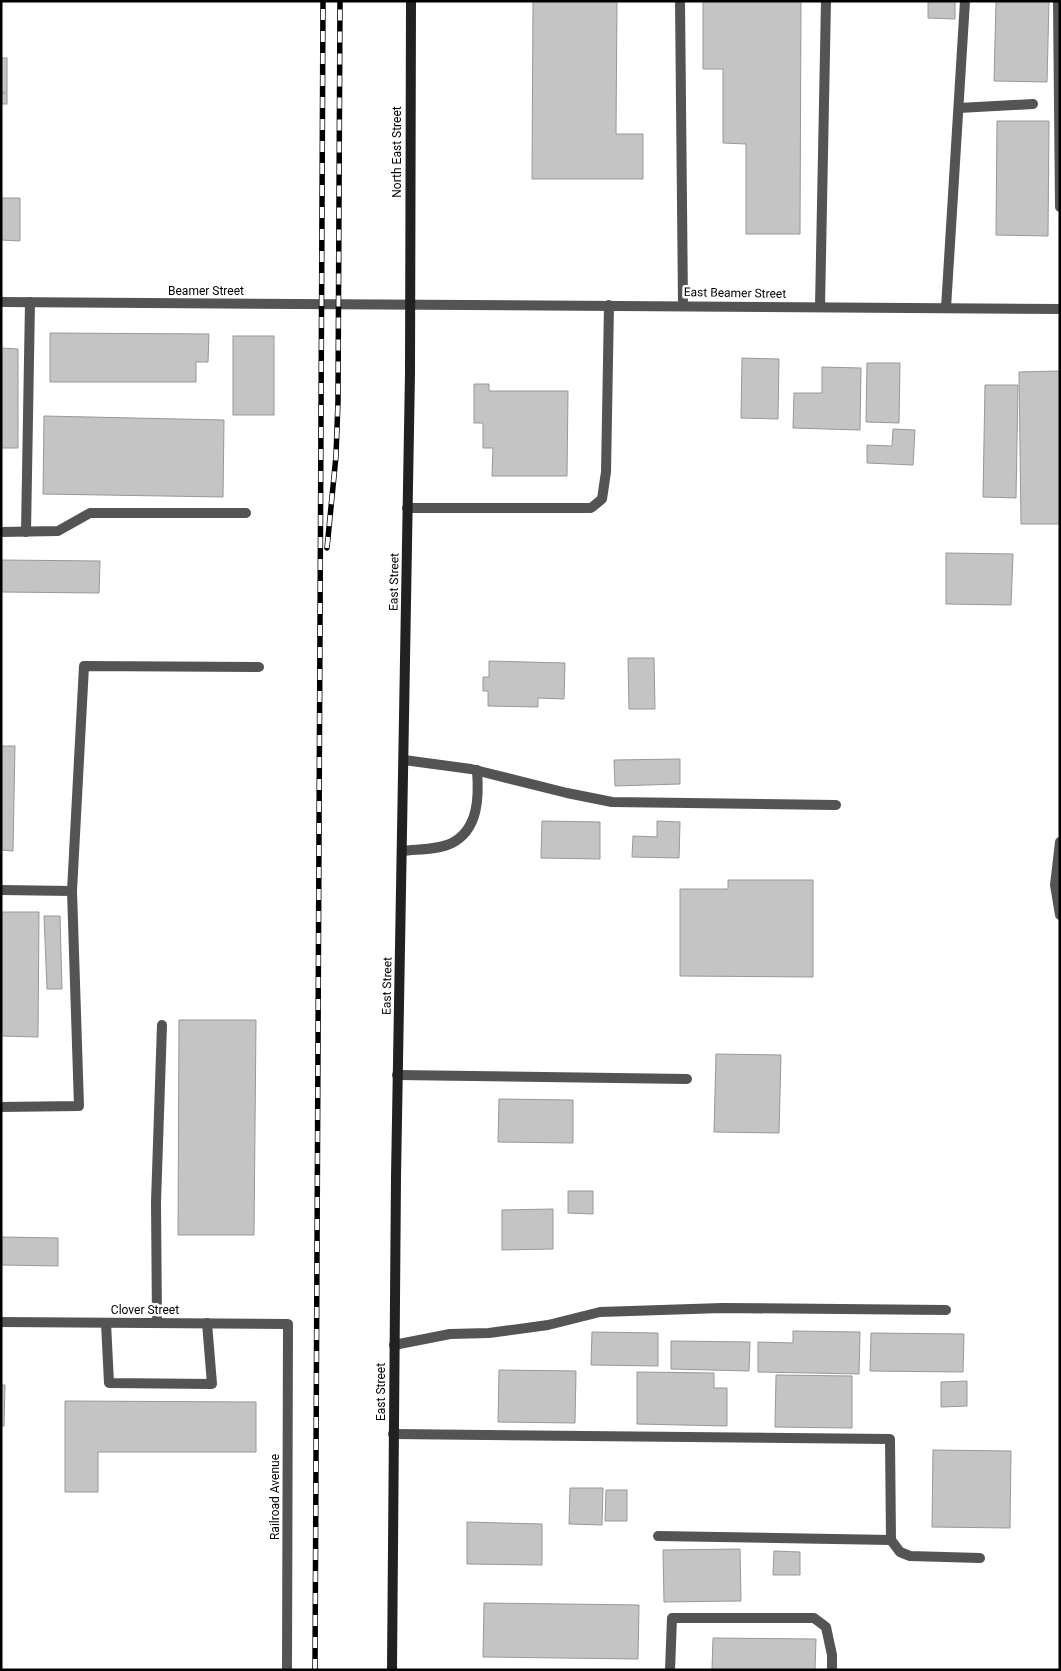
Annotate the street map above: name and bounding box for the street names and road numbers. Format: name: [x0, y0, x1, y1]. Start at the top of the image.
street label: North East Street: [390, 106, 404, 198]
street label: Beamer Street: [168, 284, 244, 298]
street label: East Beamer Street: [684, 285, 786, 301]
street label: East Street: [386, 553, 402, 611]
street label: East Street: [379, 957, 395, 1015]
street label: Clover Street: [111, 1303, 179, 1317]
street label: East Street: [374, 1363, 388, 1421]
street label: Railroad Avenue: [268, 1454, 282, 1540]

